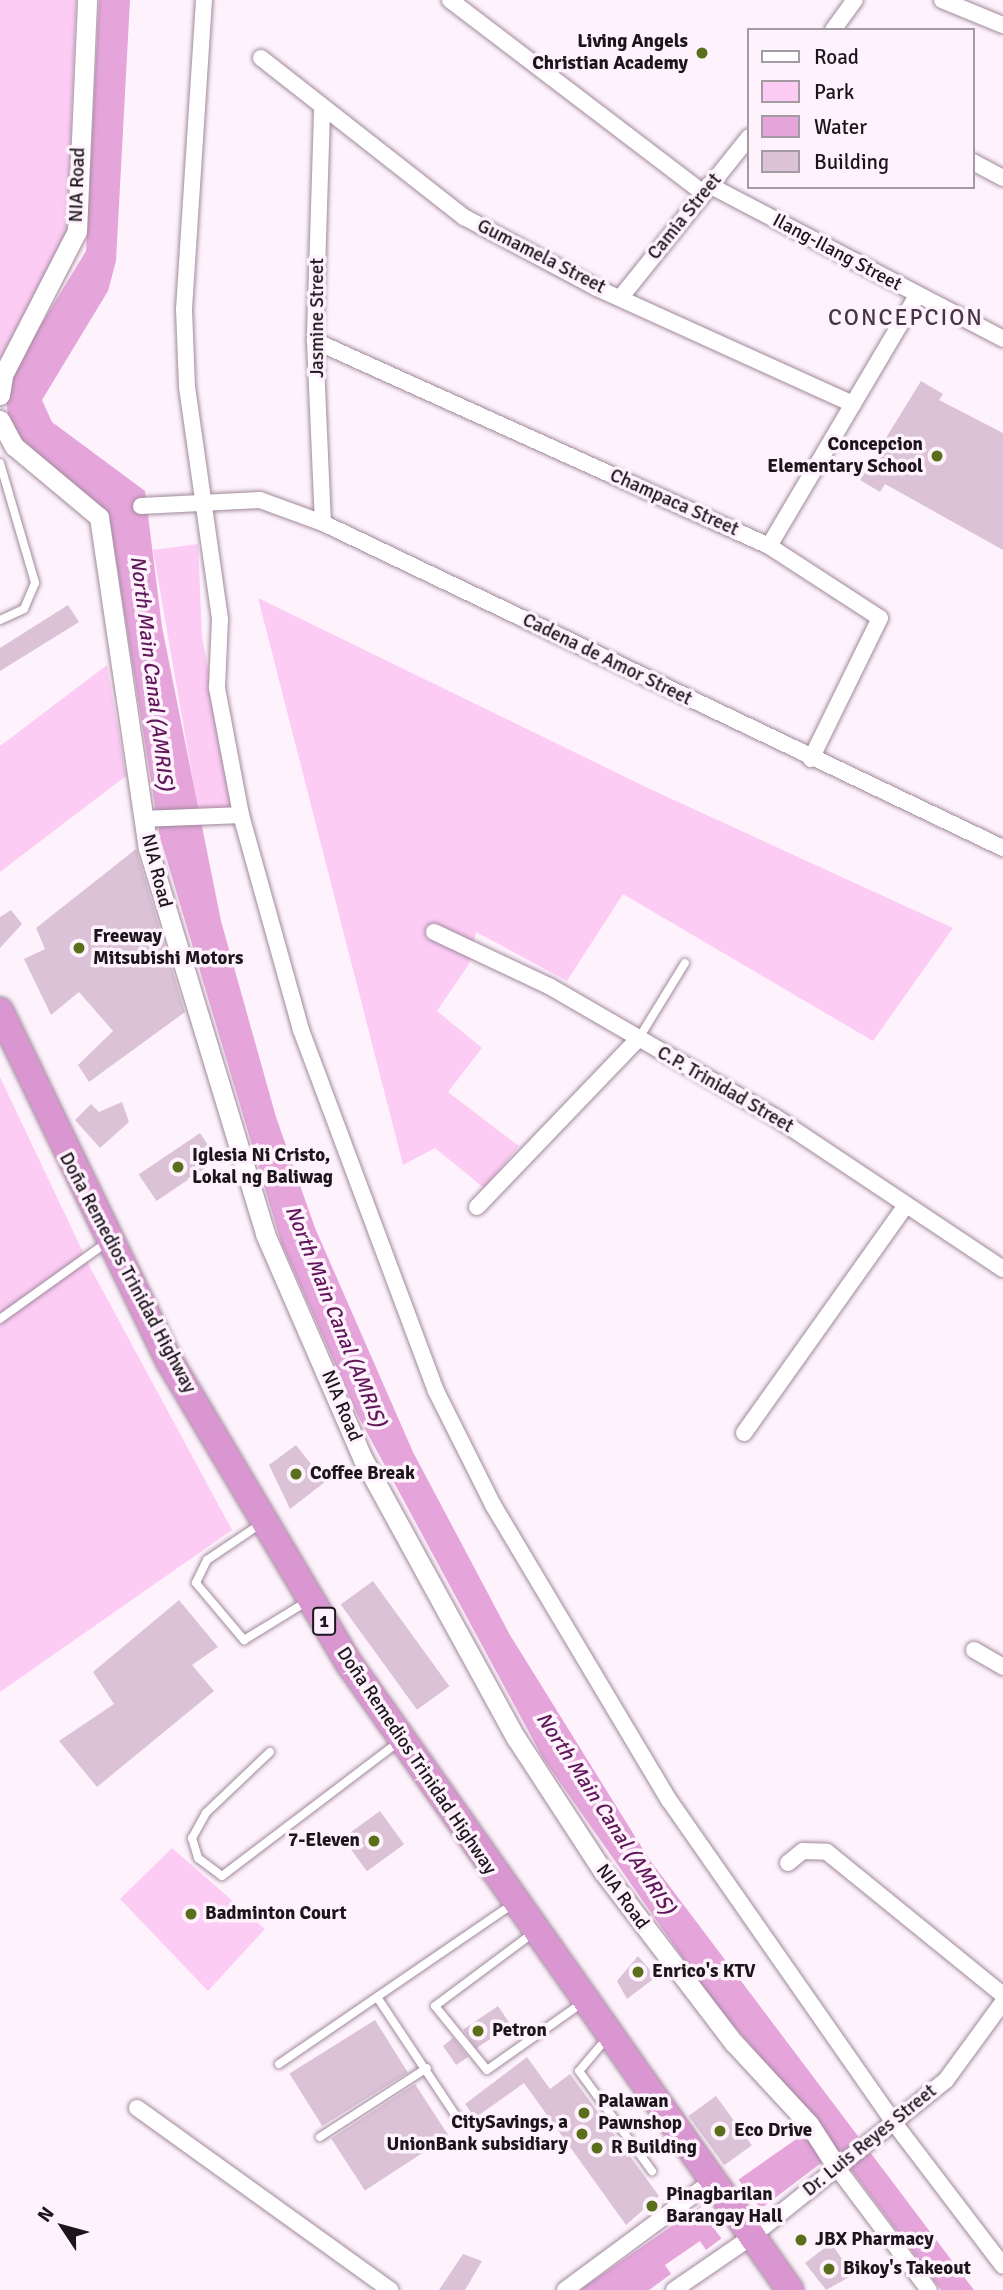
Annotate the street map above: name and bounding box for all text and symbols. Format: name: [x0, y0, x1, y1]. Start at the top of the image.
legend: [748, 28, 975, 189]
place label: Living Angels Christian Academy: [532, 31, 688, 75]
text: Road: [814, 44, 859, 70]
marker: Living Angels Christian Academy: [694, 45, 710, 61]
text: Park: [814, 79, 854, 105]
text: Water: [814, 114, 867, 140]
street label: NIA Road: [65, 147, 91, 223]
text: Building: [814, 149, 889, 175]
street label: Camia Street: [643, 169, 727, 265]
street label: Ilang-Ilang Street: [769, 209, 905, 297]
street label: Gumamela Street: [473, 215, 609, 299]
street label: Jasmine Street: [307, 258, 329, 378]
district label: CONCEPCION: [829, 304, 983, 332]
place label: Concepcion Elementary School: [767, 434, 923, 478]
marker: Concepcion Elementary School: [929, 448, 945, 464]
street label: Champaca Street: [606, 464, 742, 542]
water label: North Main Canal (AMRIS): [125, 554, 179, 792]
street label: Cadena de Amor Street: [519, 609, 695, 711]
street label: NIA Road: [136, 832, 176, 910]
place label: Freeway Mitsubishi Motors: [93, 926, 243, 970]
marker: Freeway Mitsubishi Motors: [71, 940, 87, 956]
street label: C.P. Trinidad Street: [653, 1042, 797, 1138]
place label: Iglesia Ni Cristo, Lokal ng Baliwag: [192, 1145, 333, 1189]
street label: Doña Remedios Trinidad Highway: [54, 1149, 200, 1397]
marker: Iglesia Ni Cristo, Lokal ng Baliwag: [170, 1159, 186, 1175]
water label: North Main Canal (AMRIS): [280, 1202, 392, 1430]
street label: NIA Road: [316, 1367, 366, 1445]
place label: Coffee Break: [310, 1463, 415, 1485]
marker: Coffee Break: [288, 1466, 304, 1482]
road number: 1: [312, 1606, 336, 1636]
street label: Doña Remedios Trinidad Highway: [331, 1643, 501, 1879]
water label: North Main Canal (AMRIS): [531, 1707, 681, 1919]
place label: 7-Eleven: [288, 1830, 360, 1852]
marker: 7-Eleven: [366, 1833, 382, 1849]
street label: NIA Road: [591, 1860, 653, 1934]
place label: Badminton Court: [205, 1903, 347, 1925]
marker: Badminton Court: [183, 1906, 199, 1922]
place label: Enrico's KTV: [652, 1961, 756, 1983]
marker: Enrico's KTV: [630, 1964, 646, 1980]
place label: Petron: [492, 2020, 547, 2042]
marker: Petron: [470, 2023, 486, 2039]
street label: Dr. Luis Reyes Street: [799, 2080, 941, 2202]
place label: Palawan Pawnshop: [598, 2091, 682, 2135]
marker: Palawan Pawnshop: [576, 2105, 592, 2121]
place label: CitySavings, a UnionBank subsidiary: [386, 2112, 568, 2156]
place label: Eco Drive: [734, 2120, 812, 2142]
marker: Eco Drive: [712, 2123, 728, 2139]
marker: CitySavings, a UnionBank subsidiary: [574, 2126, 590, 2142]
place label: R Building: [611, 2137, 697, 2159]
marker: R Building: [589, 2140, 605, 2156]
place label: Pinagbarilan Barangay Hall: [666, 2184, 783, 2228]
north arrow: [28, 2192, 98, 2262]
marker: Pinagbarilan Barangay Hall: [644, 2198, 660, 2214]
text: N: [32, 2202, 60, 2227]
place label: JBX Pharmacy: [815, 2229, 934, 2251]
marker: JBX Pharmacy: [793, 2232, 809, 2248]
place label: Bikoy's Takeout: [843, 2258, 971, 2280]
marker: Bikoy's Takeout: [821, 2261, 837, 2277]

